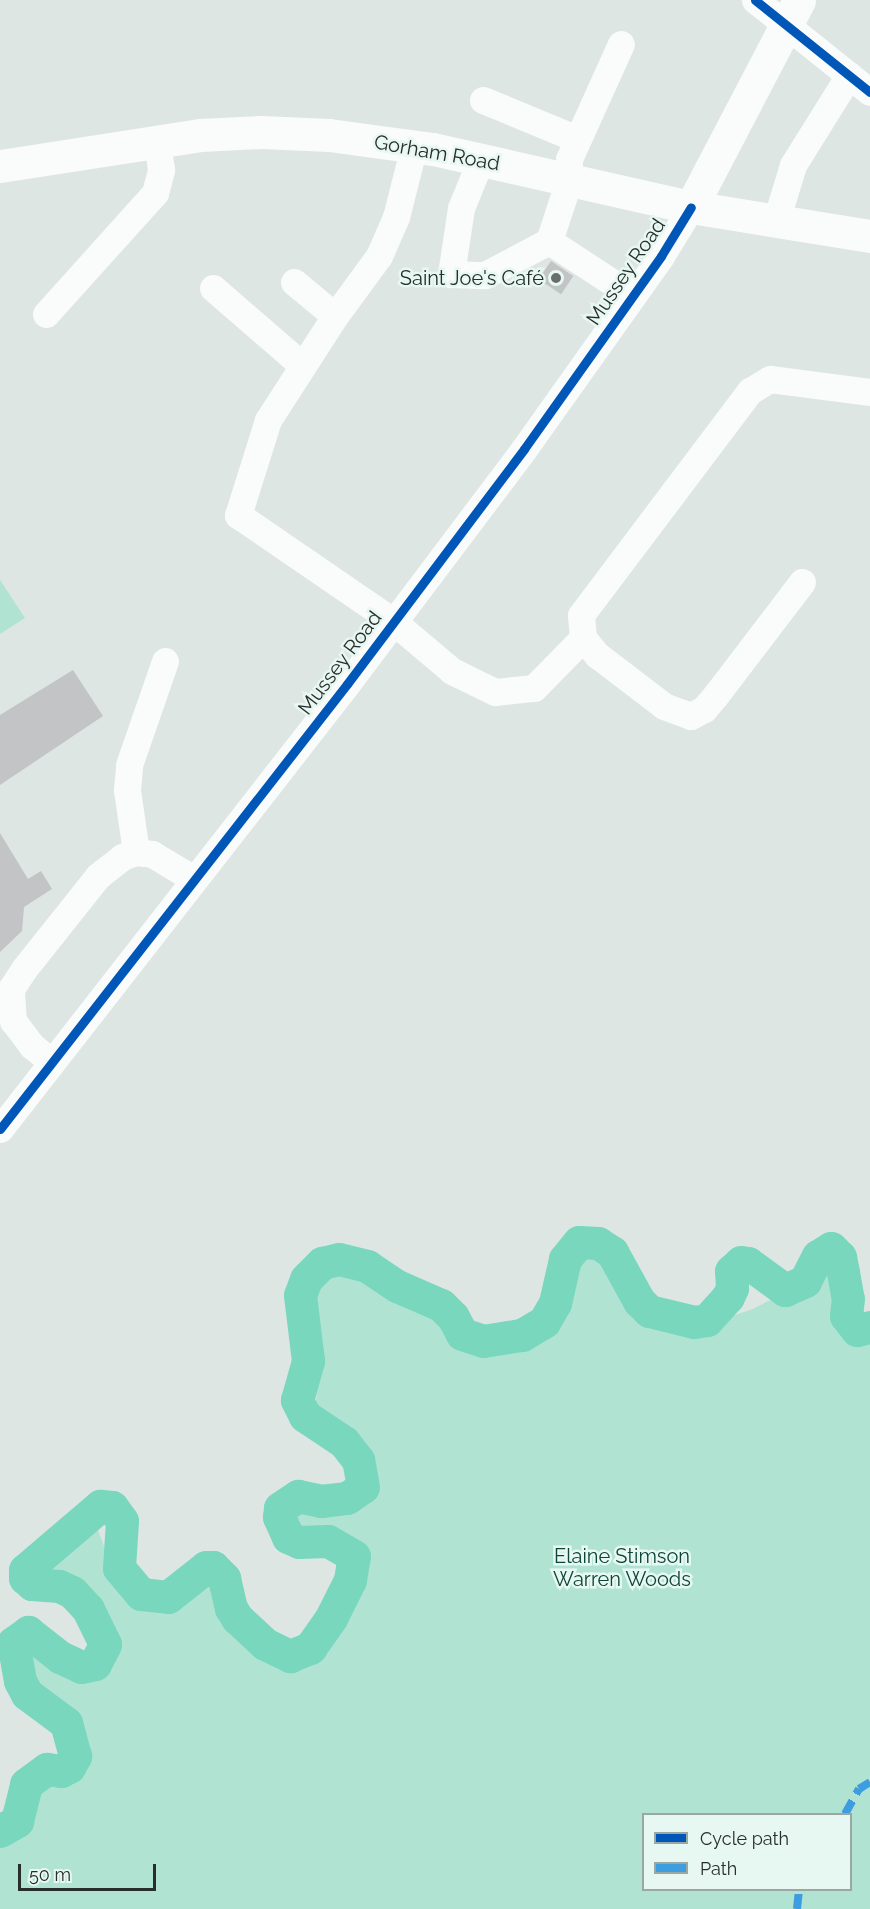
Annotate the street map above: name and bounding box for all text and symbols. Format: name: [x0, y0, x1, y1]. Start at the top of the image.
street label: Gorham Road: [372, 130, 502, 176]
street label: Mussey Road: [581, 214, 671, 330]
place label: Saint Joe's Café: [399, 266, 544, 290]
marker: Saint Joe's Café: [549, 271, 563, 285]
street label: Mussey Road: [293, 606, 387, 720]
park label: Elaine Stimson Warren Woods: [553, 1545, 691, 1592]
legend: [642, 1813, 852, 1891]
text: Cycle path: [700, 1828, 789, 1849]
scale bar: [21, 1852, 159, 1890]
text: Path: [700, 1858, 737, 1879]
text: 50 m: [29, 1864, 71, 1885]

